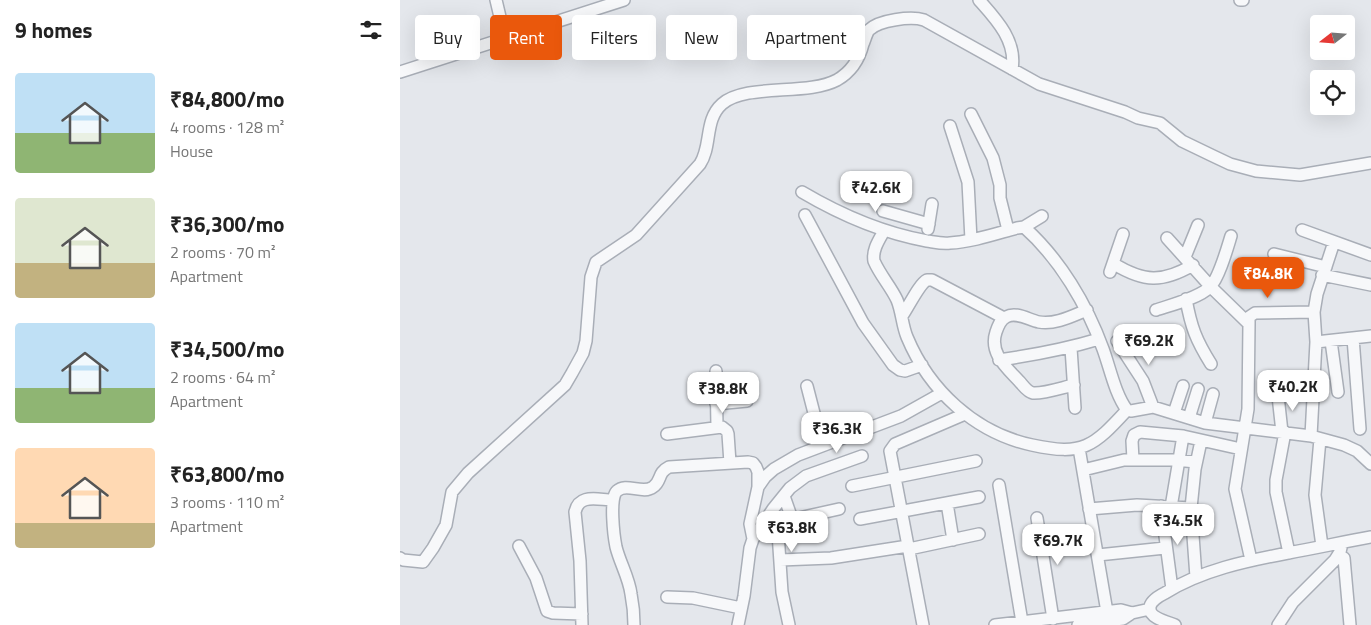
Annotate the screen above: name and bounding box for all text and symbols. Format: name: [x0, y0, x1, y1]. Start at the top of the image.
text: 9 homes: [15, 14, 92, 46]
chip: Buy: [415, 15, 480, 60]
chip: Rent: [490, 15, 562, 60]
chip: Filters: [572, 15, 656, 60]
chip: New: [666, 15, 737, 60]
chip: Apartment: [747, 15, 865, 60]
north arrow: [1310, 15, 1355, 60]
map controls: [1310, 15, 1355, 115]
icon: filters: [357, 16, 385, 44]
button: locate: [1310, 70, 1355, 115]
text: ₹84,800/mo: [170, 83, 284, 115]
icon: home: [55, 93, 115, 153]
text: 4 rooms · 128 m²: [170, 115, 284, 139]
text: House: [170, 139, 213, 163]
pin: ₹42.6K: [835, 170, 917, 213]
text: ₹42.6K: [851, 175, 901, 199]
text: ₹36,300/mo: [170, 208, 284, 240]
icon: home: [55, 218, 115, 278]
text: 2 rooms · 70 m²: [170, 240, 275, 264]
pin: ₹84.8K: [1227, 256, 1309, 299]
text: ₹84.8K: [1243, 261, 1293, 285]
text: Apartment: [170, 264, 243, 288]
pin: ₹69.2K: [1108, 324, 1190, 366]
text: ₹69.2K: [1124, 328, 1174, 352]
text: ₹34,500/mo: [170, 333, 284, 365]
icon: home: [55, 343, 115, 403]
text: 2 rooms · 64 m²: [170, 365, 275, 389]
pin: ₹40.2K: [1252, 370, 1334, 412]
pin: ₹38.8K: [682, 372, 764, 414]
text: ₹40.2K: [1268, 374, 1318, 398]
text: ₹38.8K: [698, 376, 748, 400]
text: Apartment: [170, 389, 243, 413]
pin: ₹36.3K: [796, 412, 878, 454]
text: ₹36.3K: [812, 416, 862, 440]
text: ₹63,800/mo: [170, 458, 284, 490]
icon: home: [55, 468, 115, 528]
text: 3 rooms · 110 m²: [170, 490, 284, 514]
pin: ₹34.5K: [1137, 504, 1219, 546]
text: ₹34.5K: [1153, 508, 1203, 532]
pin: ₹63.8K: [751, 510, 833, 553]
text: Apartment: [170, 514, 243, 538]
text: ₹63.8K: [767, 515, 817, 539]
pin: ₹69.7K: [1017, 524, 1099, 566]
text: ₹69.7K: [1033, 528, 1083, 552]

